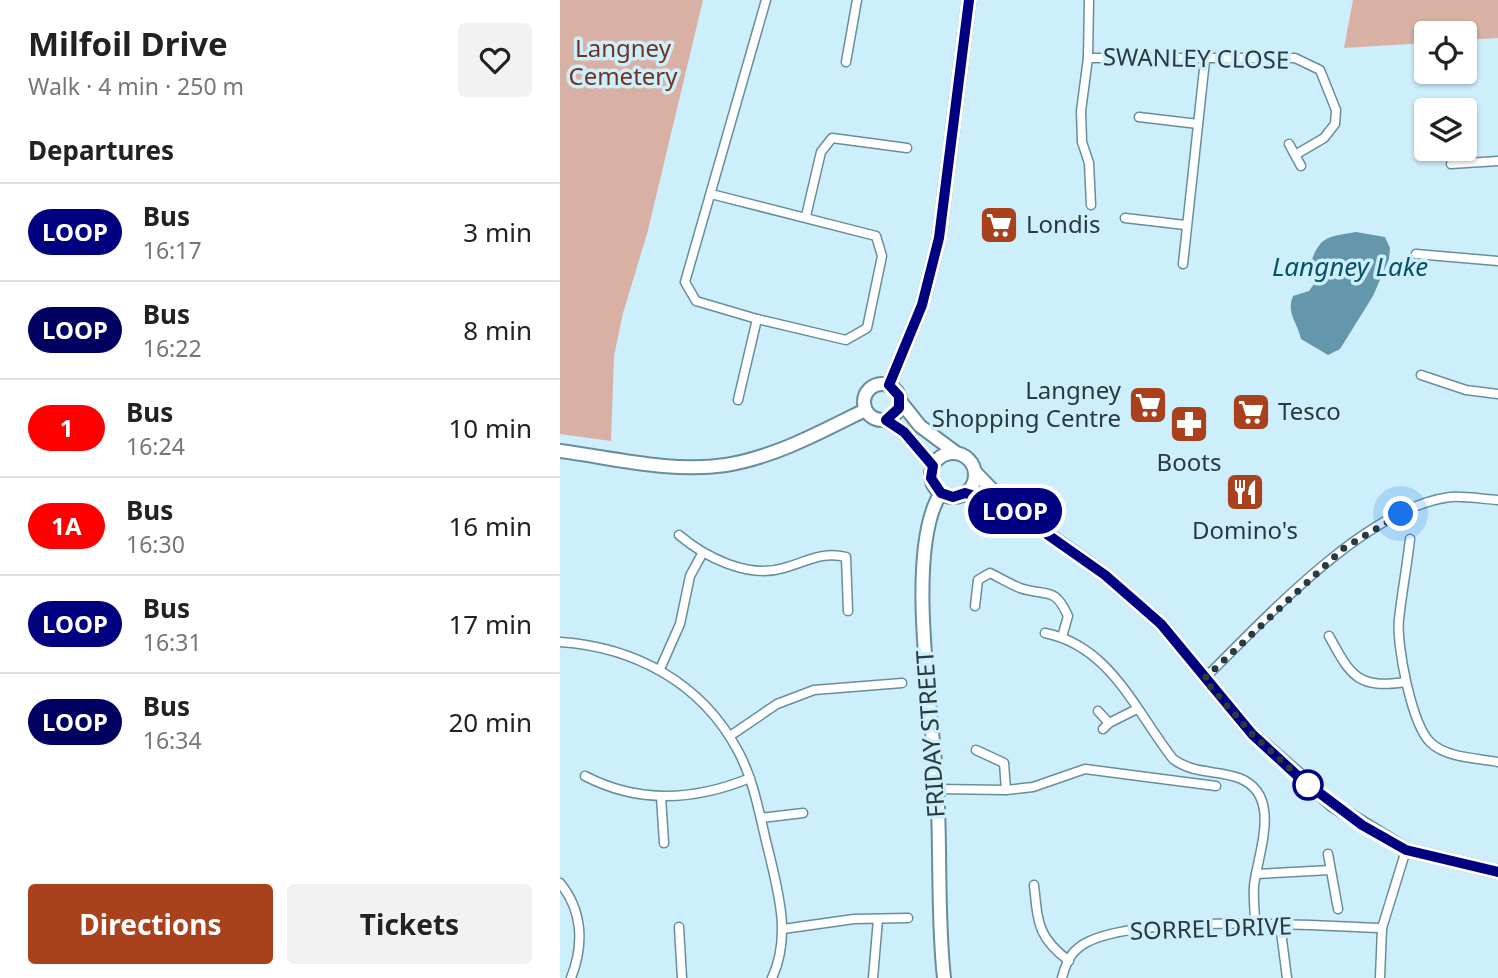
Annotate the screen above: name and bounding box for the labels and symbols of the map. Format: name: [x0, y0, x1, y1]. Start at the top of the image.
park label: Langney Cemetery: [568, 31, 678, 92]
street label: SWANLEY CLOSE: [1103, 39, 1289, 76]
supermarket icon: Londis: [978, 204, 1020, 246]
place label: Londis: [1026, 207, 1100, 240]
water label: Langney Lake: [1272, 248, 1428, 284]
place label: Langney Shopping Centre: [932, 373, 1122, 434]
supermarket icon: Langney Shopping Centre: [1127, 384, 1169, 426]
supermarket icon: Tesco: [1230, 391, 1272, 433]
place label: Tesco: [1278, 394, 1341, 427]
pharmacy icon: Boots: [1168, 403, 1210, 445]
place label: Boots: [1157, 445, 1221, 478]
restaurant icon: Domino's: [1224, 471, 1266, 513]
line badge: LOOP: [966, 488, 1064, 534]
your location: [1383, 496, 1418, 531]
place label: Domino's: [1192, 513, 1298, 546]
street label: FRIDAY STREET: [907, 649, 952, 819]
unlabelled marker: [1293, 770, 1323, 800]
street label: SORREL DRIVE: [1129, 908, 1293, 947]

